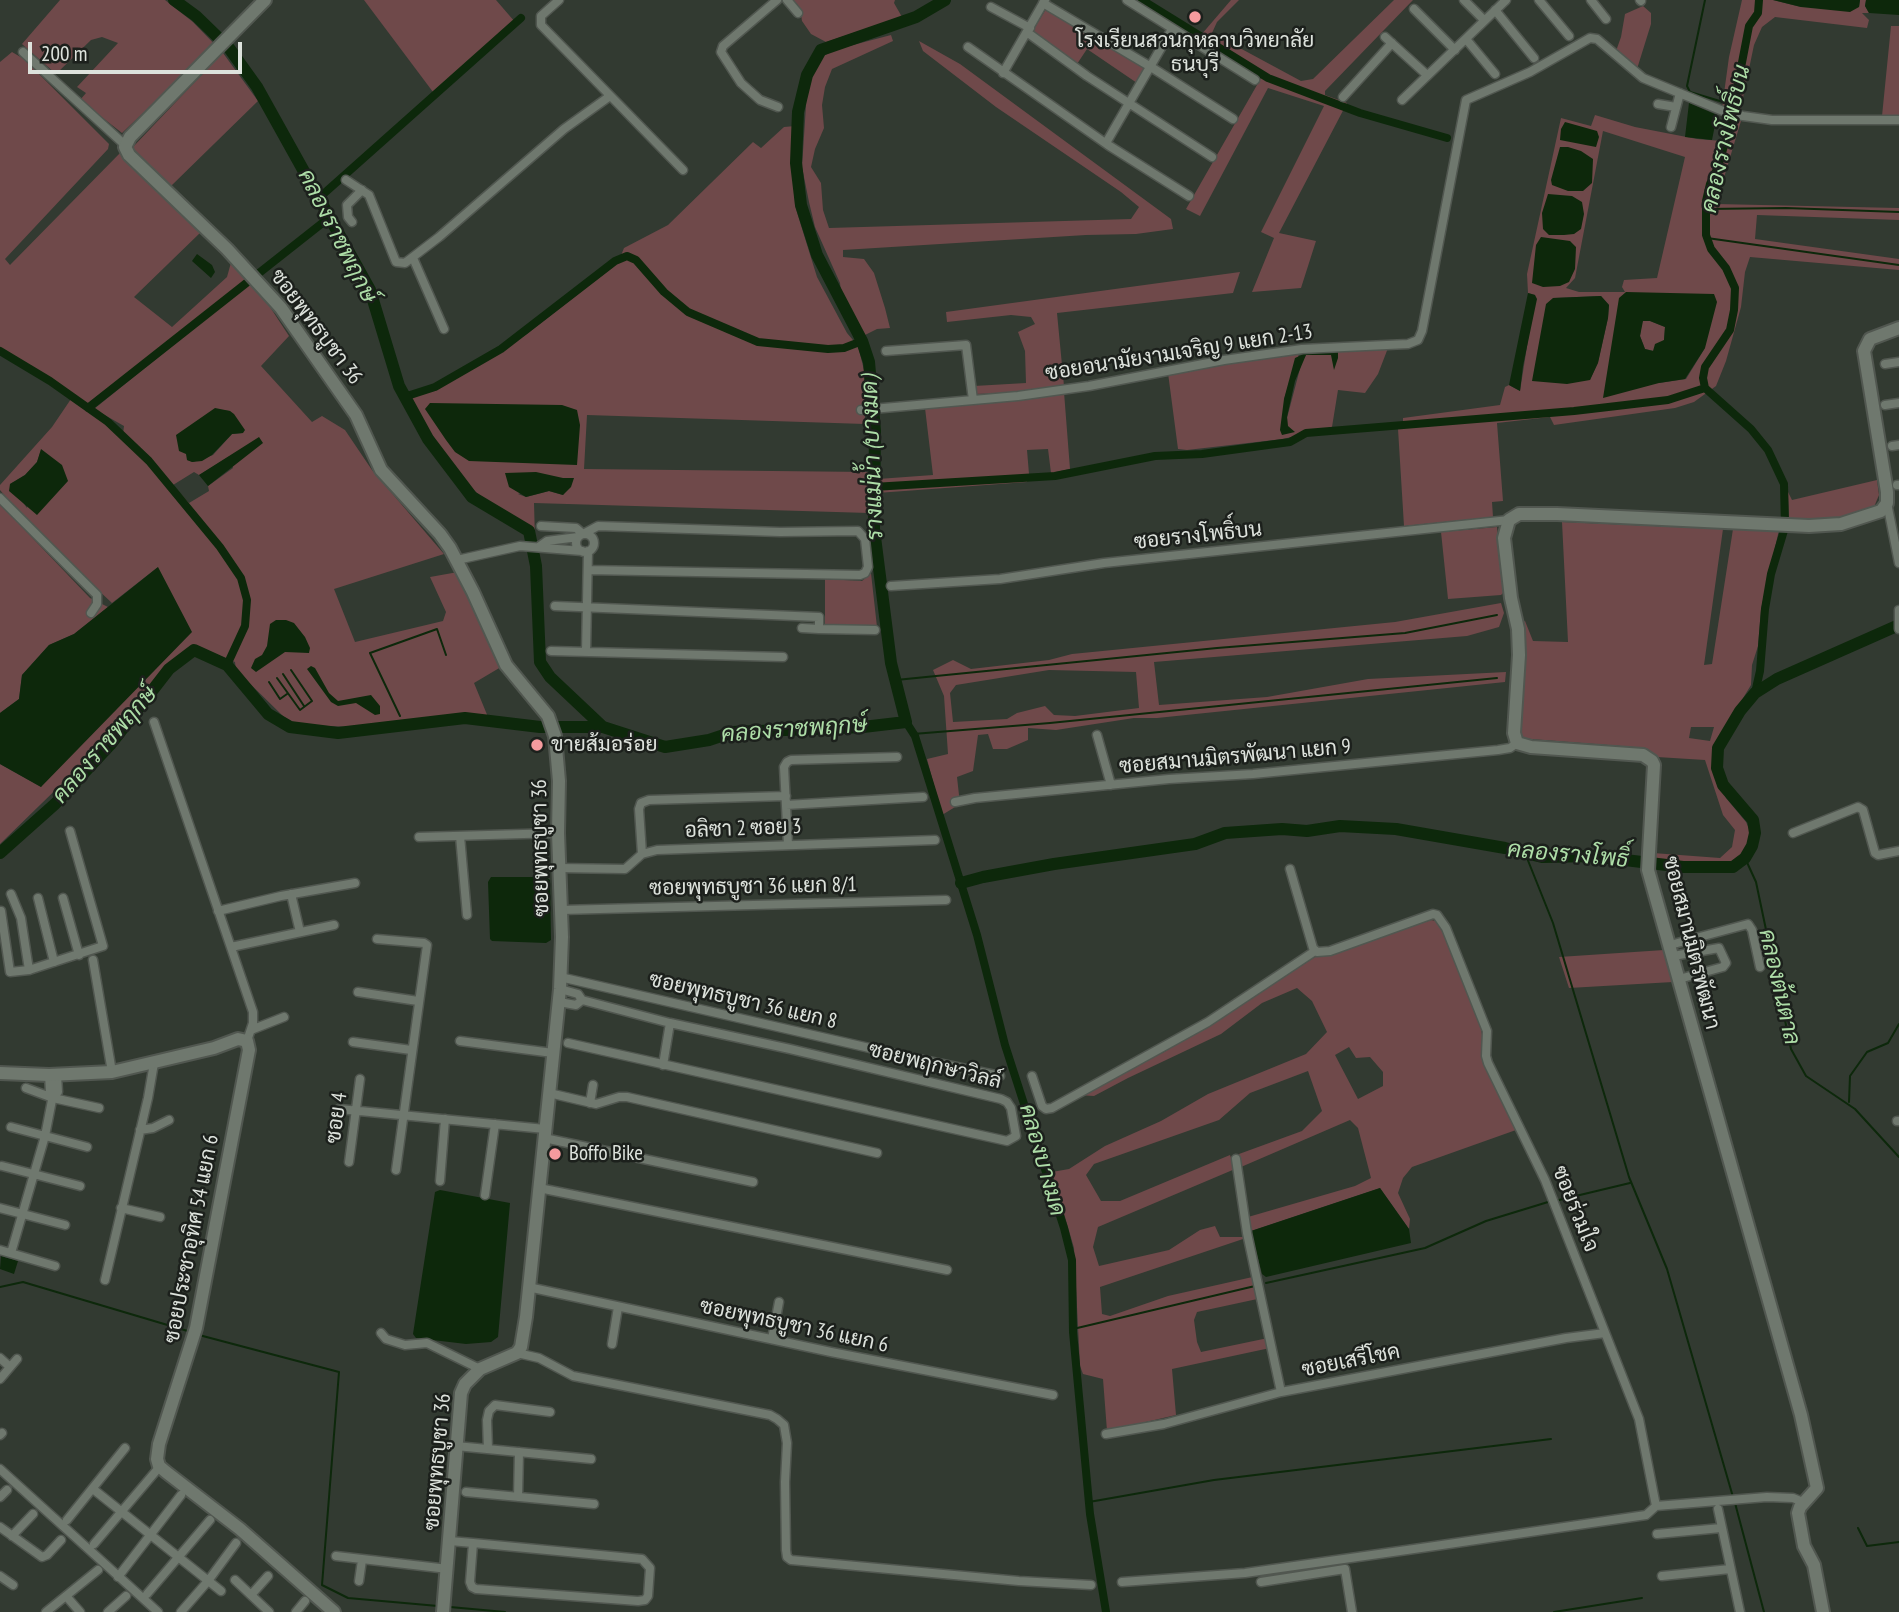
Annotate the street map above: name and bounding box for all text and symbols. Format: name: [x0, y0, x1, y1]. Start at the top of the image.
marker: โรงเรียนสวนกุหลาบวิทยาลัย ธนบุรี: [1187, 9, 1203, 25]
scale bar: [32, 28, 245, 72]
place label: โรงเรียนสวนกุหลาบวิทยาลัย ธนบุรี: [1076, 28, 1314, 78]
text: 200 m: [41, 40, 87, 67]
water label: คลองรางโพธิ์บน: [1696, 62, 1756, 216]
water label: คลองราชพฤกษ์: [292, 165, 382, 307]
street label: ซอยพุทธบูชา 36: [265, 265, 367, 389]
street label: ซอยอนามัยงามเจริญ 9 แยก 2-13: [1044, 319, 1314, 387]
water label: รางแม่น้ำ (บางมด): [856, 375, 890, 541]
street label: ซอยรางโพธิ์บน: [1133, 517, 1263, 555]
water label: คลองราชพฤกษ์: [47, 681, 163, 809]
water label: คลองราชพฤกษ์: [720, 711, 868, 749]
place label: ขายส้มอร่อย: [551, 732, 658, 758]
street label: ซอยสมานมิตรพัฒนา แยก 9: [1118, 734, 1352, 780]
marker: ขายส้มอร่อย: [529, 737, 545, 753]
street label: ซอยพุทธบูชา 36: [527, 779, 555, 917]
street label: อลิซา 2 ซอย 3: [684, 814, 802, 844]
water label: คลองรางโพธิ์: [1506, 836, 1630, 874]
street label: ซอยสมานมิตรพัฒนา: [1657, 854, 1725, 1032]
street label: ซอยพุทธบูชา 36 แยก 8/1: [649, 873, 857, 901]
water label: คลองต้นตาล: [1752, 926, 1806, 1048]
street label: ซอยพุทธบูชา 36 แยก 8: [647, 967, 839, 1035]
street label: ซอยพฤกษาวิลล์: [866, 1037, 1004, 1095]
street label: ซอย 4: [321, 1091, 353, 1145]
water label: คลองบางมด: [1013, 1101, 1071, 1219]
street label: ซอยประชาอุทิศ 54 แยก 6: [159, 1133, 225, 1345]
place label: Boffo Bike: [569, 1141, 643, 1167]
marker: Boffo Bike: [547, 1146, 563, 1162]
street label: ซอยร่วมใจ: [1546, 1162, 1604, 1256]
street label: ซอยพุทธบูชา 36 แยก 6: [697, 1294, 891, 1358]
street label: ซอยเสรีโชค: [1300, 1339, 1402, 1383]
street label: ซอยพุทธบูชา 36: [419, 1392, 457, 1532]

